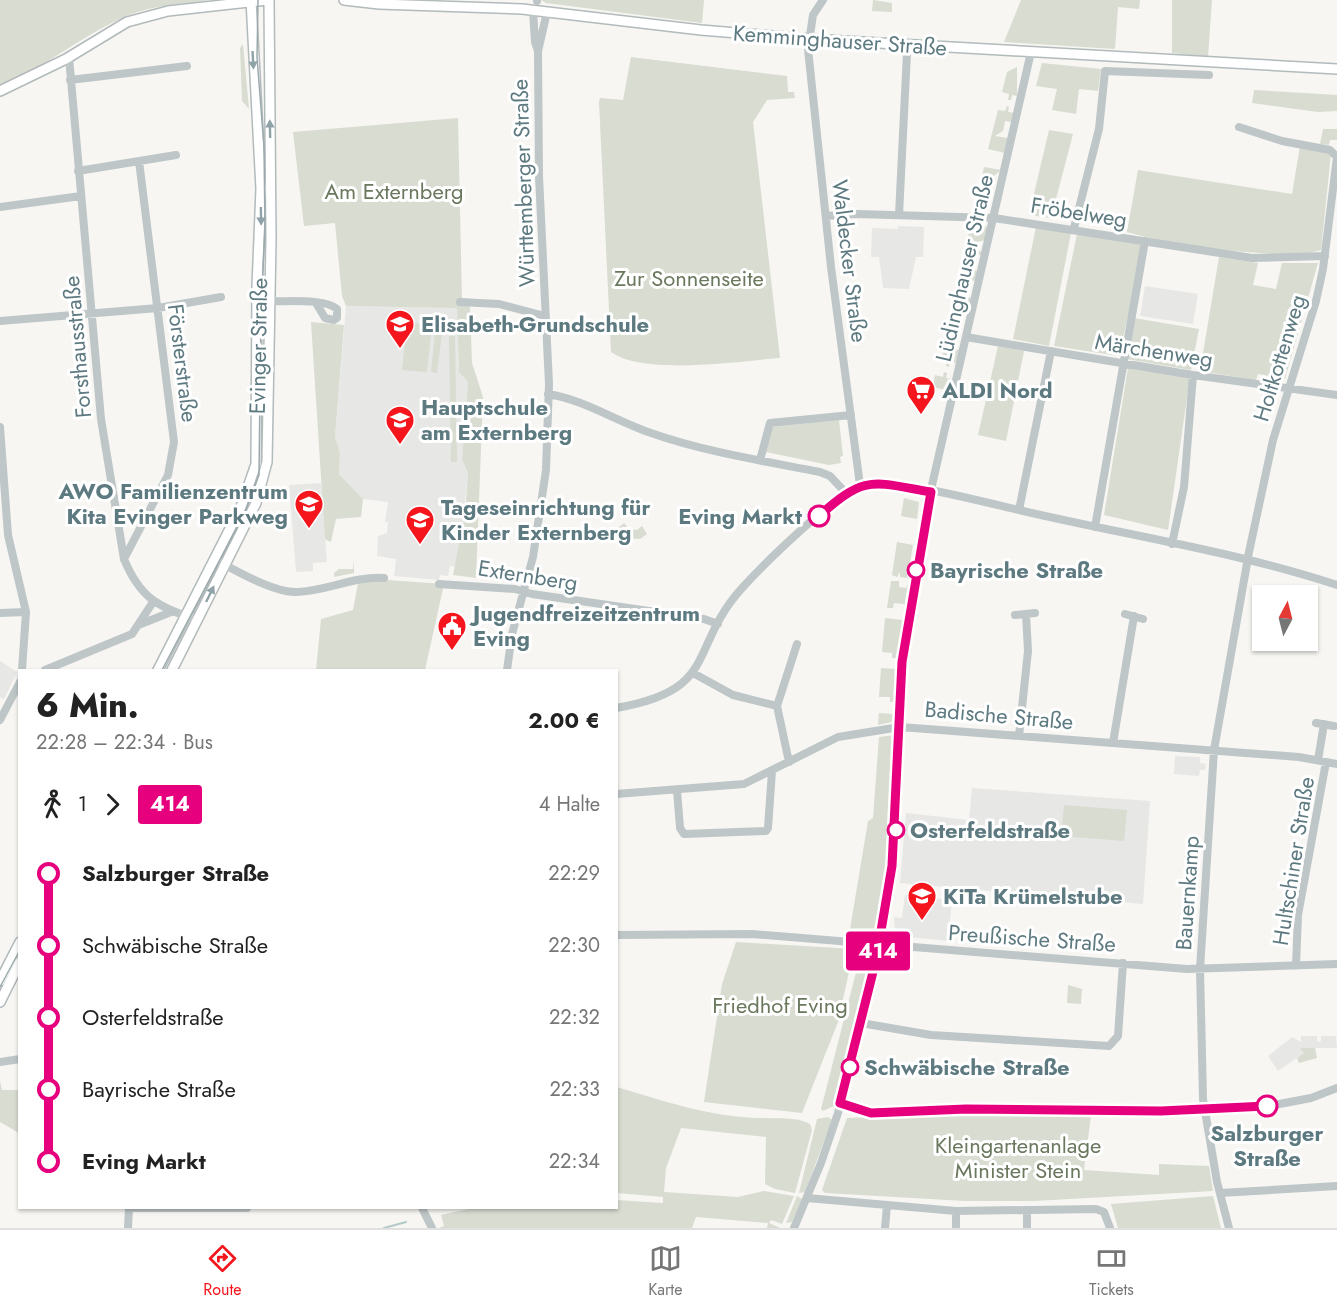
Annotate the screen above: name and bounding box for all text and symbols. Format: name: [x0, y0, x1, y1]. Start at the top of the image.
street label: Kemminghauser Straße: [732, 17, 948, 63]
one-way arrow: [248, 50, 257, 69]
street label: Württemberger Straße: [503, 78, 543, 288]
one-way arrow: [266, 119, 275, 138]
street label: Lüdinghauser Straße: [927, 171, 1001, 365]
park label: Am Externberg: [325, 175, 463, 207]
street label: Waldecker Straße: [824, 178, 876, 344]
street label: Fröbelweg: [1028, 189, 1130, 235]
one-way arrow: [257, 207, 266, 226]
park label: Zur Sonnenseite: [614, 262, 764, 294]
street label: Forsthausstraße: [55, 275, 99, 419]
street label: Evinger Straße: [241, 278, 275, 414]
street label: Holtkottenweg: [1245, 291, 1313, 425]
street label: Försterstraße: [160, 302, 206, 424]
school or university icon: Elisabeth-Grundschule: [384, 308, 416, 350]
place label: Elisabeth-Grundschule: [421, 308, 649, 340]
street label: Märchenweg: [1093, 325, 1215, 375]
supermarket icon: ALDI Nord: [905, 374, 937, 416]
place label: ALDI Nord: [941, 374, 1053, 406]
place label: Hauptschule am Externberg: [421, 391, 572, 448]
school or university icon: Hauptschule am Externberg: [384, 404, 416, 446]
place label: AWO Familienzentrum Kita Evinger Parkweg: [57, 475, 288, 532]
school or university icon: AWO Familienzentrum Kita Evinger Parkweg: [293, 488, 325, 530]
place label: Tageseinrichtung für Kinder Externberg: [441, 491, 650, 548]
place label: Eving Markt: [678, 500, 802, 532]
school or university icon: Tageseinrichtung für Kinder Externberg: [404, 504, 436, 546]
marker: Eving Markt: [808, 505, 830, 527]
street label: Externberg: [476, 551, 580, 599]
place label: Bayrische Straße: [930, 554, 1103, 586]
marker: Bayrische Straße: [907, 561, 925, 579]
one-way arrow: [206, 585, 215, 602]
north arrow: [1252, 585, 1318, 651]
map controls: [1252, 585, 1318, 651]
place label: Jugendfreizeitzentrum Eving: [469, 597, 700, 654]
public building icon: Jugendfreizeitzentrum Eving: [436, 610, 468, 652]
text: 6 Min.: [36, 682, 139, 729]
street label: Badische Straße: [923, 693, 1075, 737]
text: 2.00 €: [528, 704, 600, 736]
text: 22:28 – 22:34 · Bus: [36, 728, 213, 757]
street label: Hultschiner Straße: [1264, 774, 1322, 948]
icon: walk: [36, 788, 69, 821]
icon: forward: [96, 788, 129, 821]
text: 414: [150, 789, 190, 819]
text: 1: [78, 790, 87, 819]
text: 4 Halte: [539, 790, 600, 819]
place label: Osterfeldstraße: [910, 814, 1070, 846]
marker: Osterfeldstraße: [887, 821, 905, 839]
street label: Bauernkamp: [1167, 835, 1207, 951]
text: Salzburger Straße: [82, 857, 269, 889]
text: 22:29: [548, 859, 600, 888]
school or university icon: KiTa Krümelstube: [906, 880, 938, 922]
place label: KiTa Krümelstube: [943, 880, 1123, 912]
street label: Preußische Straße: [947, 916, 1117, 960]
text: Schwäbische Straße: [82, 929, 268, 961]
text: 22:30: [548, 931, 600, 960]
line badge: 414: [844, 932, 912, 970]
text: 414: [858, 936, 898, 966]
park label: Friedhof Eving: [712, 989, 848, 1021]
text: Osterfeldstraße: [82, 1001, 224, 1033]
text: 22:32: [549, 1003, 600, 1032]
place label: Schwäbische Straße: [864, 1051, 1070, 1083]
marker: Schwäbische Straße: [841, 1058, 859, 1076]
text: Bayrische Straße: [82, 1073, 236, 1105]
text: 22:33: [549, 1075, 600, 1104]
marker: Salzburger Straße: [1256, 1095, 1278, 1117]
place label: Salzburger Straße: [1210, 1117, 1324, 1174]
park label: Kleingartenanlage Minister Stein: [935, 1129, 1101, 1186]
text: Eving Markt: [82, 1145, 206, 1177]
text: 22:34: [549, 1147, 600, 1176]
tab: Route: [203, 1242, 242, 1301]
tab: Karte: [648, 1242, 682, 1301]
tab: Tickets: [1089, 1242, 1134, 1301]

